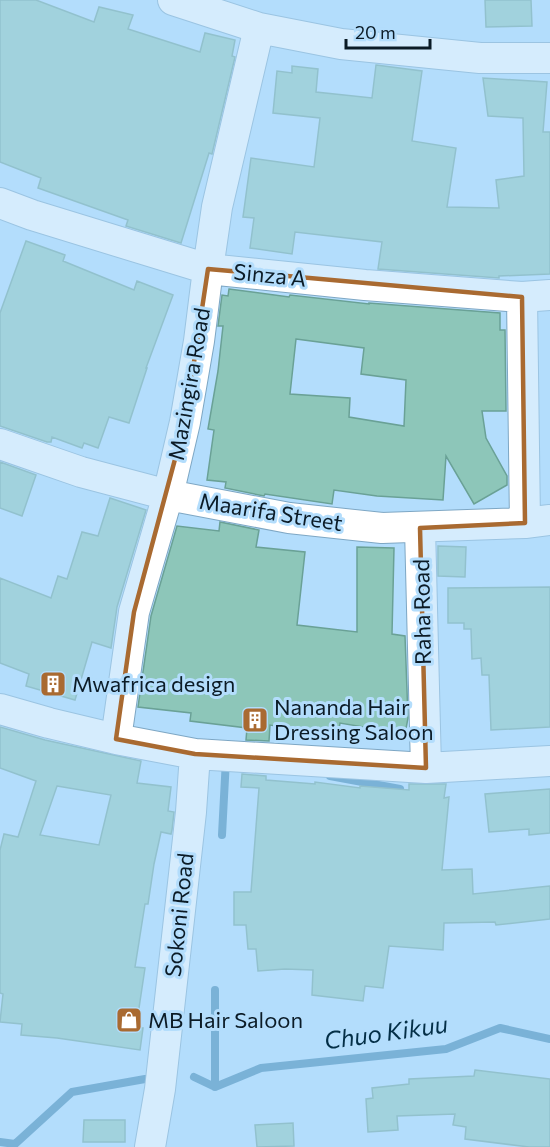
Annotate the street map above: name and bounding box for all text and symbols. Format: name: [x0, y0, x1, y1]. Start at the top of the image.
scale bar: [346, 12, 430, 50]
text: 20 m: [355, 21, 396, 43]
street label: Sinza A: [232, 257, 308, 292]
street label: Mazingira Road: [162, 305, 215, 462]
street label: Maarifa Street: [198, 487, 345, 536]
street label: Raha Road: [407, 559, 436, 665]
building icon: Mwafrica design: [38, 669, 68, 699]
place label: Mwafrica design: [72, 670, 235, 697]
place label: Nananda Hair Dressing Saloon: [274, 693, 434, 745]
building icon: Nananda Hair Dressing Saloon: [240, 705, 270, 735]
street label: Sokoni Road: [159, 852, 198, 978]
shop icon: MB Hair Saloon: [114, 1005, 144, 1035]
place label: MB Hair Saloon: [148, 1006, 303, 1033]
water label: Chuo Kikuu: [322, 1008, 450, 1055]

